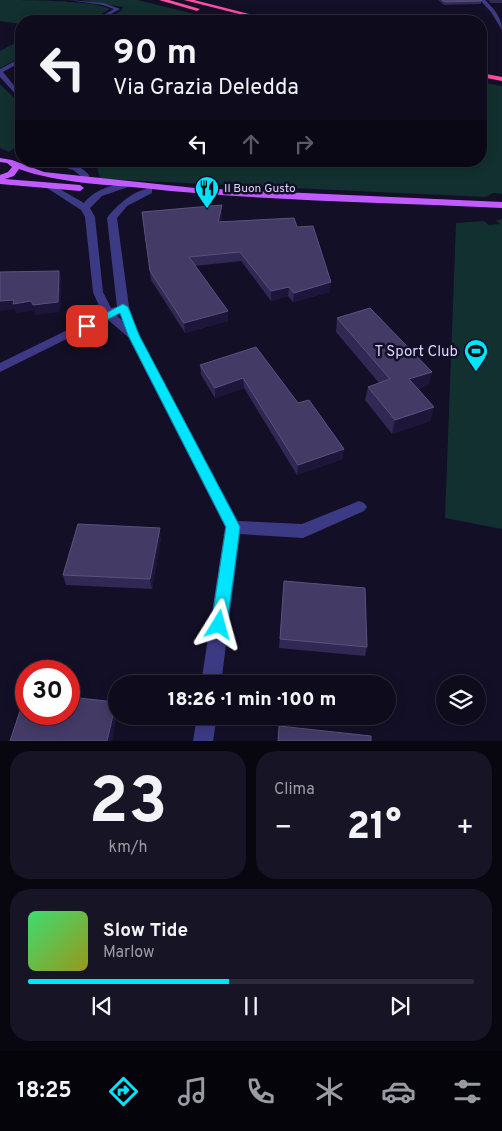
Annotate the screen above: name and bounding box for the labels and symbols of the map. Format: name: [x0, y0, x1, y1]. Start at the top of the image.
restaurant icon: Il Buon Gusto: [194, 175, 220, 209]
place label: Il Buon Gusto: [224, 181, 296, 197]
pin: [66, 305, 108, 347]
sports icon: T Sport Club: [463, 338, 489, 372]
place label: T Sport Club: [375, 343, 458, 362]
position arrow: [192, 598, 244, 650]
speed limit sign: 30: [15, 660, 80, 725]

